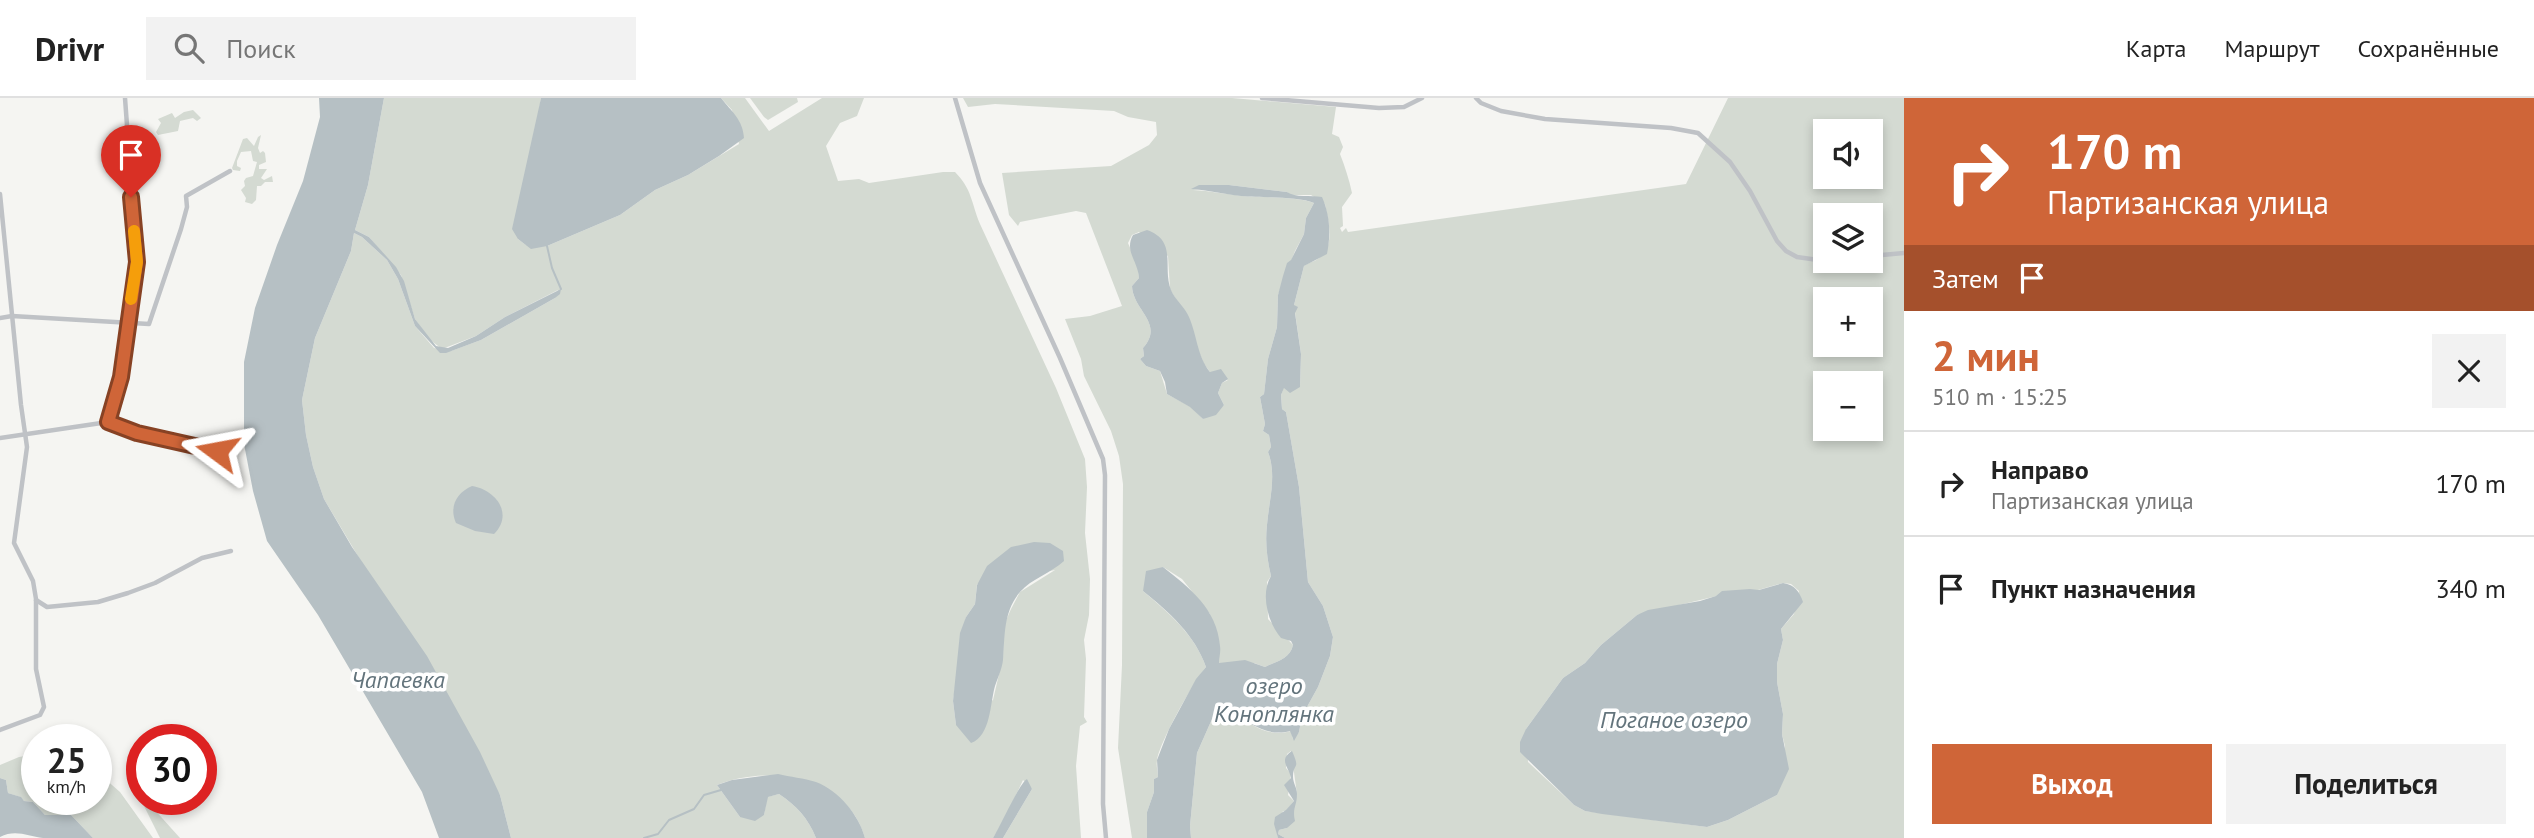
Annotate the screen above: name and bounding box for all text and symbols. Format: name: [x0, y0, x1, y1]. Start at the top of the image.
search box: [146, 17, 636, 80]
text: Drivr: [35, 27, 104, 70]
icon: search: [170, 29, 208, 67]
text: Поиск: [226, 32, 296, 65]
text: Карта: [2126, 33, 2186, 64]
text: Маршрут: [2224, 33, 2319, 64]
text: Сохранённые: [2357, 33, 2499, 64]
map controls: [1813, 119, 1883, 441]
button: sound: [1813, 119, 1883, 189]
text: 170 m: [2047, 119, 2182, 183]
pin: [101, 125, 161, 197]
icon: right: [1932, 126, 2023, 217]
icon: arrive: [112, 136, 150, 174]
text: Партизанская улица: [2047, 181, 2329, 223]
button: layers: [1813, 203, 1883, 273]
icon: arrive: [2013, 259, 2051, 297]
text: Затем: [1932, 262, 1999, 295]
button: +: [1813, 287, 1883, 357]
text: 2 мин: [1932, 328, 2040, 383]
button: close: [2432, 334, 2506, 408]
button: −: [1813, 371, 1883, 441]
text: 510 m · 15:25: [1932, 382, 2068, 411]
position arrow: [180, 414, 254, 488]
text: Направо: [1991, 453, 2089, 486]
icon: right: [1932, 465, 1970, 503]
text: 170 m: [2435, 467, 2506, 500]
text: Партизанская улица: [1991, 486, 2194, 515]
icon: arrive: [1932, 570, 1970, 608]
text: Пункт назначения: [1991, 572, 2196, 605]
text: 340 m: [2435, 572, 2506, 605]
water label: Чапаевка: [351, 664, 445, 695]
water label: озеро Коноплянка: [1214, 670, 1334, 729]
water label: Поганое озеро: [1600, 704, 1748, 735]
speed limit sign: 30: [126, 724, 217, 815]
text: 25: [47, 737, 86, 783]
button: Выход: [1932, 744, 2212, 824]
button: Поделиться: [2226, 744, 2506, 824]
text: km/h: [47, 775, 86, 798]

